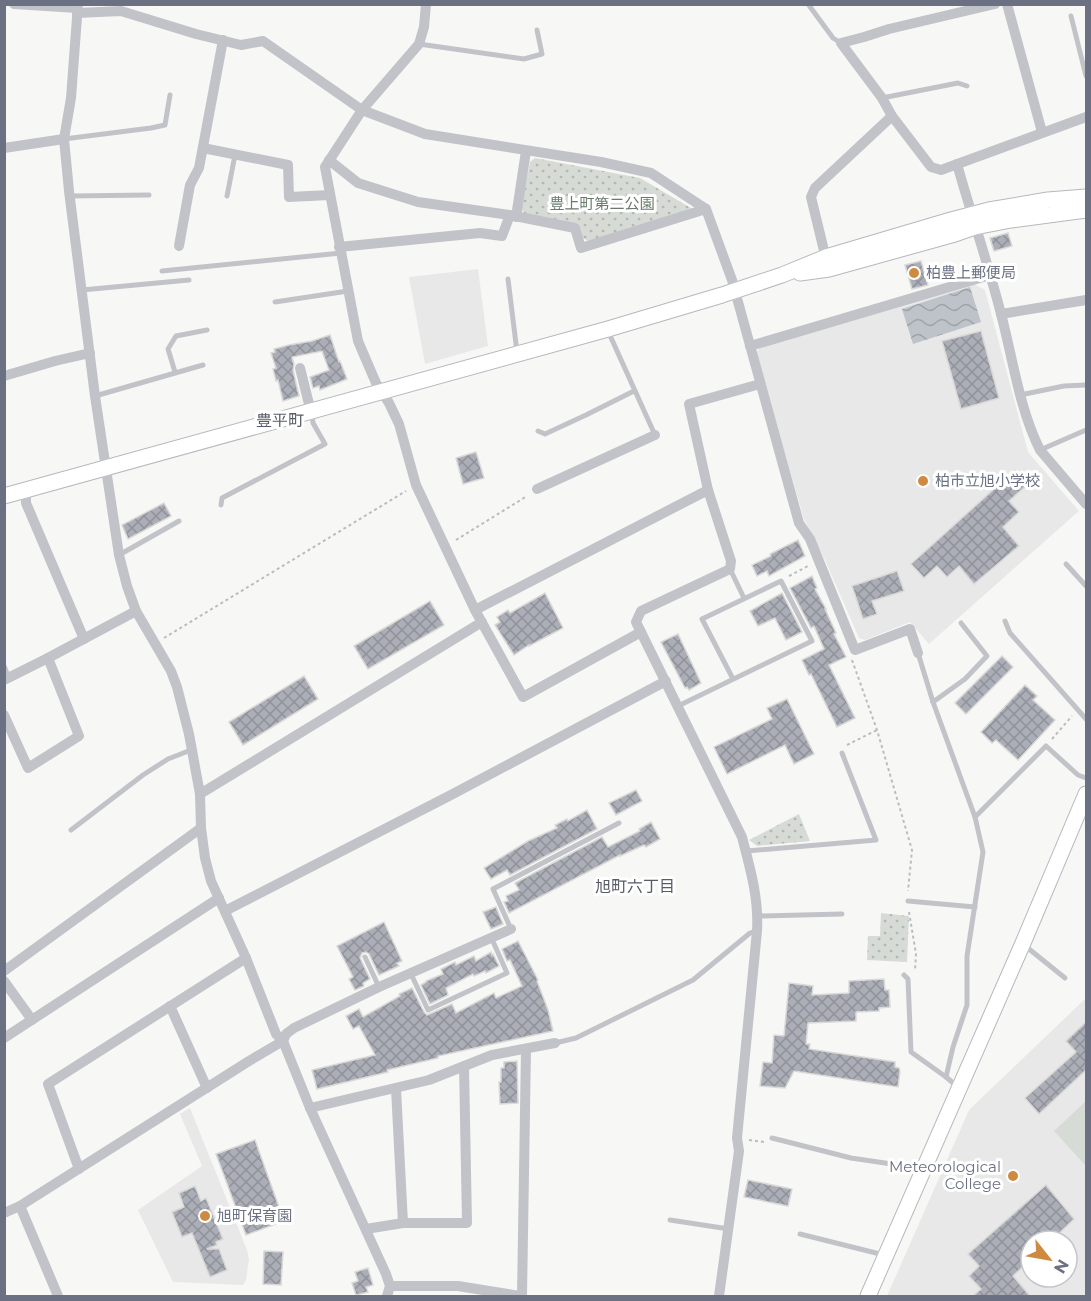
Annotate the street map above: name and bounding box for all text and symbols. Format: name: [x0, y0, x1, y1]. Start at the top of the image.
park label: 豊上町第二公園: [549, 194, 655, 213]
place label: 柏豊上郵便局: [926, 263, 1016, 282]
marker: 柏豊上郵便局: [907, 266, 921, 280]
district label: 豊平町: [256, 411, 304, 430]
place label: 柏市立旭小学校: [935, 471, 1040, 490]
marker: 柏市立旭小学校: [916, 474, 930, 488]
district label: 旭町六丁目: [595, 877, 675, 896]
place label: Meteorological College: [889, 1157, 1001, 1193]
marker: Meteorological College: [1006, 1169, 1020, 1183]
place label: 旭町保育園: [217, 1206, 292, 1225]
marker: 旭町保育園: [198, 1209, 212, 1223]
north arrow: [1019, 1229, 1079, 1289]
text: N: [1050, 1256, 1073, 1277]

